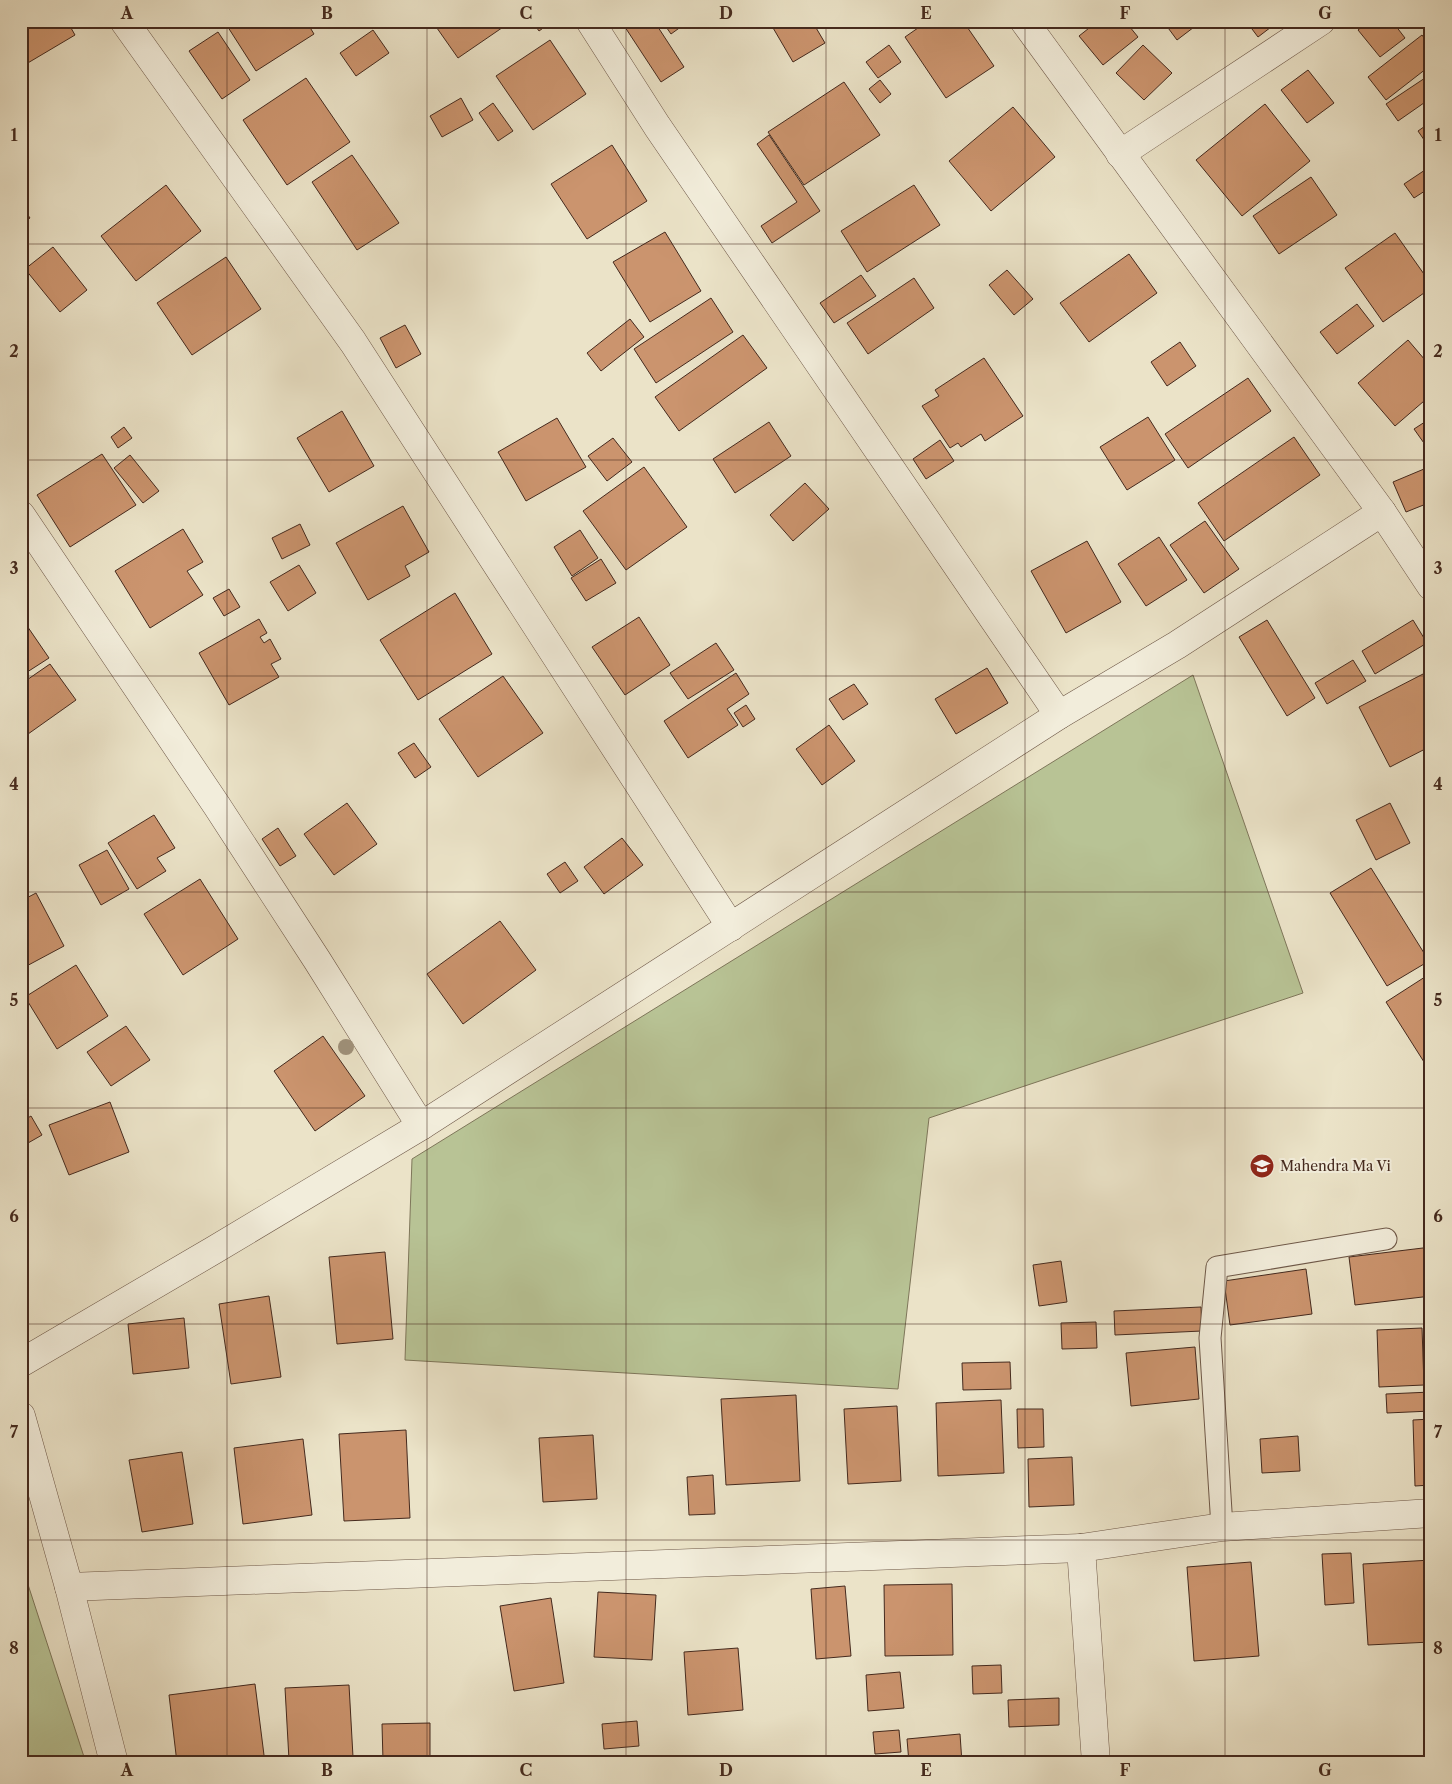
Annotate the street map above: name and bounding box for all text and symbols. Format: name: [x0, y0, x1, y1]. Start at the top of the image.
text: A: [120, 3, 134, 23]
text: B: [321, 3, 333, 23]
text: C: [520, 3, 532, 23]
text: D: [719, 3, 733, 23]
text: E: [920, 3, 932, 23]
text: F: [1120, 3, 1131, 23]
text: G: [1318, 3, 1332, 23]
text: 1: [10, 125, 18, 145]
text: 1: [1434, 125, 1442, 145]
text: 2: [9, 341, 19, 361]
text: 2: [1433, 341, 1443, 361]
text: 3: [9, 558, 19, 578]
text: 3: [1433, 558, 1443, 578]
text: 4: [9, 774, 19, 794]
text: 4: [1433, 774, 1443, 794]
text: 5: [10, 990, 19, 1010]
text: 5: [1434, 990, 1443, 1010]
school or university icon: Mahendra Ma Vi: [1249, 1153, 1275, 1179]
place label: Mahendra Ma Vi: [1280, 1157, 1391, 1175]
text: 6: [9, 1206, 19, 1226]
text: 6: [1433, 1206, 1443, 1226]
text: 7: [10, 1422, 19, 1442]
text: 7: [1434, 1422, 1443, 1442]
text: 8: [9, 1638, 19, 1658]
text: 8: [1433, 1638, 1443, 1658]
text: A: [120, 1760, 134, 1780]
text: B: [321, 1760, 333, 1780]
text: C: [520, 1760, 532, 1780]
text: D: [719, 1760, 733, 1780]
text: E: [920, 1760, 932, 1780]
text: F: [1120, 1760, 1131, 1780]
text: G: [1318, 1760, 1332, 1780]

